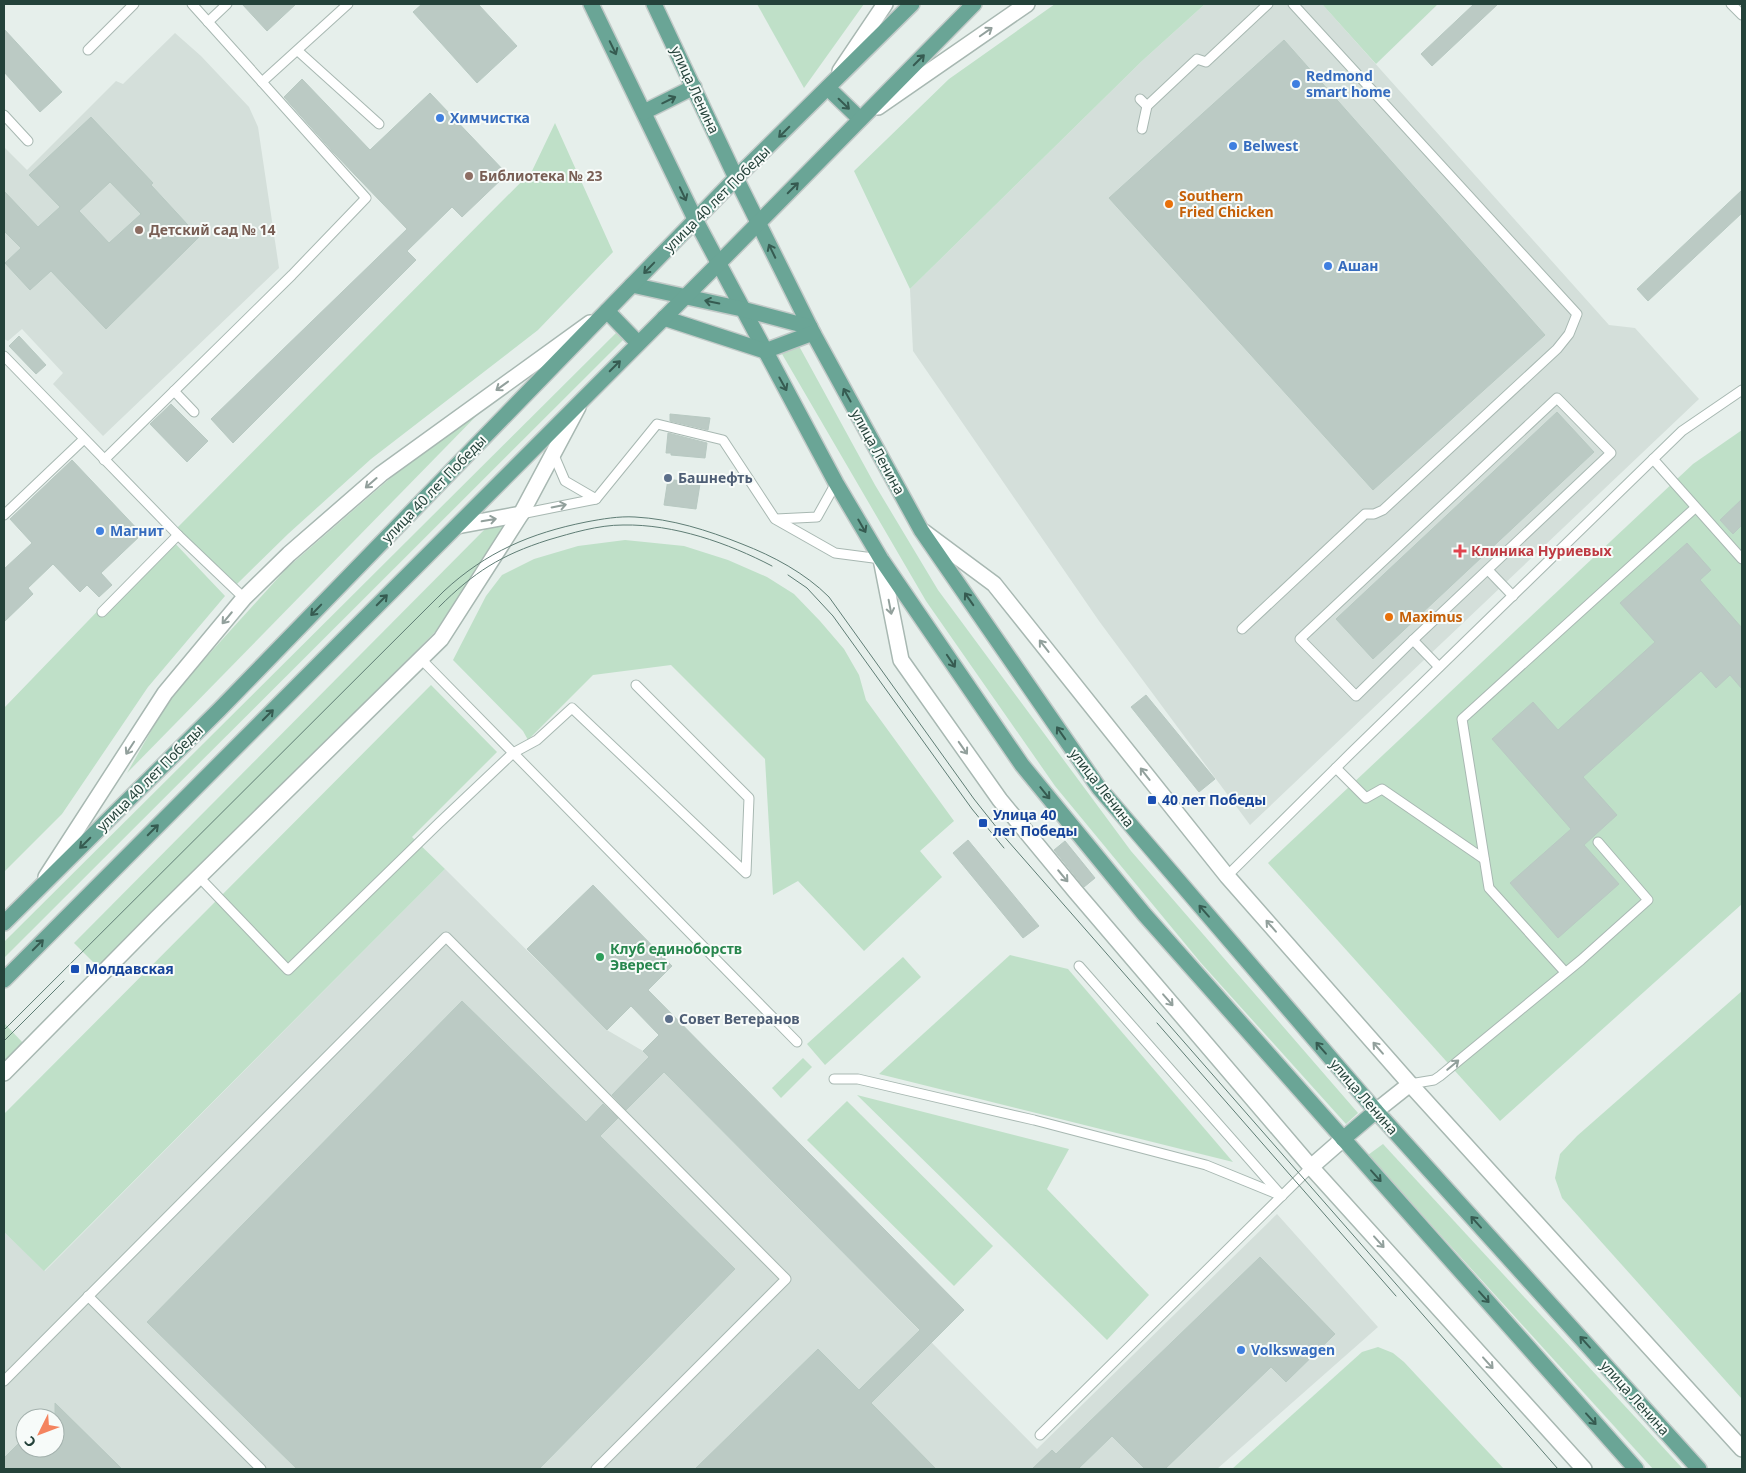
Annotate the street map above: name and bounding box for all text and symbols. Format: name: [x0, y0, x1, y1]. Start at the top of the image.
one-way arrow: [979, 27, 993, 37]
one-way arrow: [609, 40, 618, 55]
street label: улица Ленина: [667, 43, 724, 137]
one-way arrow: [913, 53, 925, 66]
place label: Redmond smart home: [1306, 66, 1391, 101]
marker: Redmond smart home: [1290, 78, 1302, 90]
one-way arrow: [661, 95, 676, 104]
one-way arrow: [838, 97, 850, 110]
place label: Химчистка: [450, 108, 530, 127]
marker: Химчистка: [434, 112, 446, 124]
one-way arrow: [778, 125, 790, 137]
place label: Belwest: [1243, 136, 1298, 155]
marker: Belwest: [1227, 140, 1239, 152]
street label: улица 40 лет Победы: [660, 142, 774, 256]
place label: Библиотека № 23: [479, 166, 602, 185]
marker: Библиотека № 23: [463, 170, 475, 182]
one-way arrow: [786, 182, 798, 194]
one-way arrow: [679, 186, 688, 201]
place label: Southern Fried Chicken: [1179, 186, 1274, 221]
marker: Southern Fried Chicken: [1163, 198, 1175, 210]
place label: Детский сад № 14: [149, 220, 276, 239]
marker: Детский сад № 14: [133, 224, 145, 236]
one-way arrow: [767, 243, 777, 258]
place label: Ашан: [1338, 256, 1379, 275]
marker: Ашан: [1322, 260, 1334, 272]
one-way arrow: [643, 262, 655, 274]
one-way arrow: [704, 297, 720, 307]
one-way arrow: [609, 360, 621, 372]
one-way arrow: [778, 376, 788, 390]
one-way arrow: [495, 381, 509, 391]
one-way arrow: [842, 388, 851, 403]
street label: улица Ленина: [847, 406, 910, 498]
street label: улица 40 лет Победы: [377, 431, 490, 547]
place label: Башнефть: [678, 468, 753, 487]
marker: Башнефть: [662, 472, 674, 484]
one-way arrow: [365, 477, 378, 488]
one-way arrow: [550, 501, 566, 510]
one-way arrow: [481, 515, 497, 524]
one-way arrow: [857, 518, 867, 532]
place label: Магнит: [110, 521, 164, 540]
marker: Магнит: [94, 525, 106, 537]
place label: Клиника Нуриевых: [1471, 541, 1612, 560]
marker: Клиника Нуриевых: [1453, 544, 1467, 558]
one-way arrow: [964, 593, 974, 607]
one-way arrow: [376, 594, 389, 606]
one-way arrow: [886, 598, 895, 614]
one-way arrow: [311, 604, 323, 616]
place label: Maximus: [1399, 607, 1463, 626]
one-way arrow: [222, 611, 233, 624]
marker: Maximus: [1383, 611, 1395, 623]
one-way arrow: [1038, 640, 1049, 653]
one-way arrow: [946, 654, 956, 668]
one-way arrow: [261, 709, 274, 721]
street label: улица 40 лет Победы: [93, 721, 207, 835]
one-way arrow: [1056, 727, 1066, 741]
one-way arrow: [124, 740, 134, 754]
one-way arrow: [958, 741, 968, 755]
street label: улица Ленина: [1066, 745, 1139, 831]
one-way arrow: [1139, 767, 1150, 780]
one-way arrow: [1040, 787, 1051, 800]
place label: 40 лет Победы: [1162, 790, 1266, 809]
marker: 40 лет Победы: [1146, 794, 1158, 806]
place label: Улица 40 лет Победы: [993, 805, 1077, 840]
marker: Улица 40 лет Победы: [977, 817, 989, 829]
one-way arrow: [147, 824, 159, 836]
one-way arrow: [79, 837, 91, 849]
one-way arrow: [1057, 870, 1068, 883]
one-way arrow: [1199, 905, 1210, 918]
one-way arrow: [1265, 919, 1277, 932]
one-way arrow: [32, 939, 44, 952]
place label: Клуб единоборств Эверест: [610, 939, 742, 974]
marker: Клуб единоборств Эверест: [594, 951, 606, 963]
place label: Молдавская: [85, 959, 174, 978]
marker: Молдавская: [69, 963, 81, 975]
one-way arrow: [1163, 993, 1174, 1006]
place label: Совет Ветеранов: [679, 1009, 800, 1028]
marker: Совет Ветеранов: [663, 1013, 675, 1025]
one-way arrow: [1316, 1041, 1327, 1054]
one-way arrow: [1372, 1041, 1384, 1054]
street label: улица Ленина: [1326, 1055, 1403, 1139]
one-way arrow: [1447, 1059, 1460, 1070]
one-way arrow: [1370, 1169, 1381, 1182]
one-way arrow: [1470, 1215, 1481, 1228]
one-way arrow: [1373, 1236, 1385, 1249]
one-way arrow: [1478, 1291, 1489, 1304]
one-way arrow: [1579, 1336, 1590, 1349]
place label: Volkswagen: [1251, 1340, 1335, 1359]
marker: Volkswagen: [1235, 1344, 1247, 1356]
one-way arrow: [1482, 1356, 1494, 1369]
street label: улица Ленина: [1597, 1356, 1674, 1439]
north arrow: [15, 1408, 65, 1458]
one-way arrow: [1586, 1412, 1597, 1425]
text: С: [20, 1432, 40, 1452]

